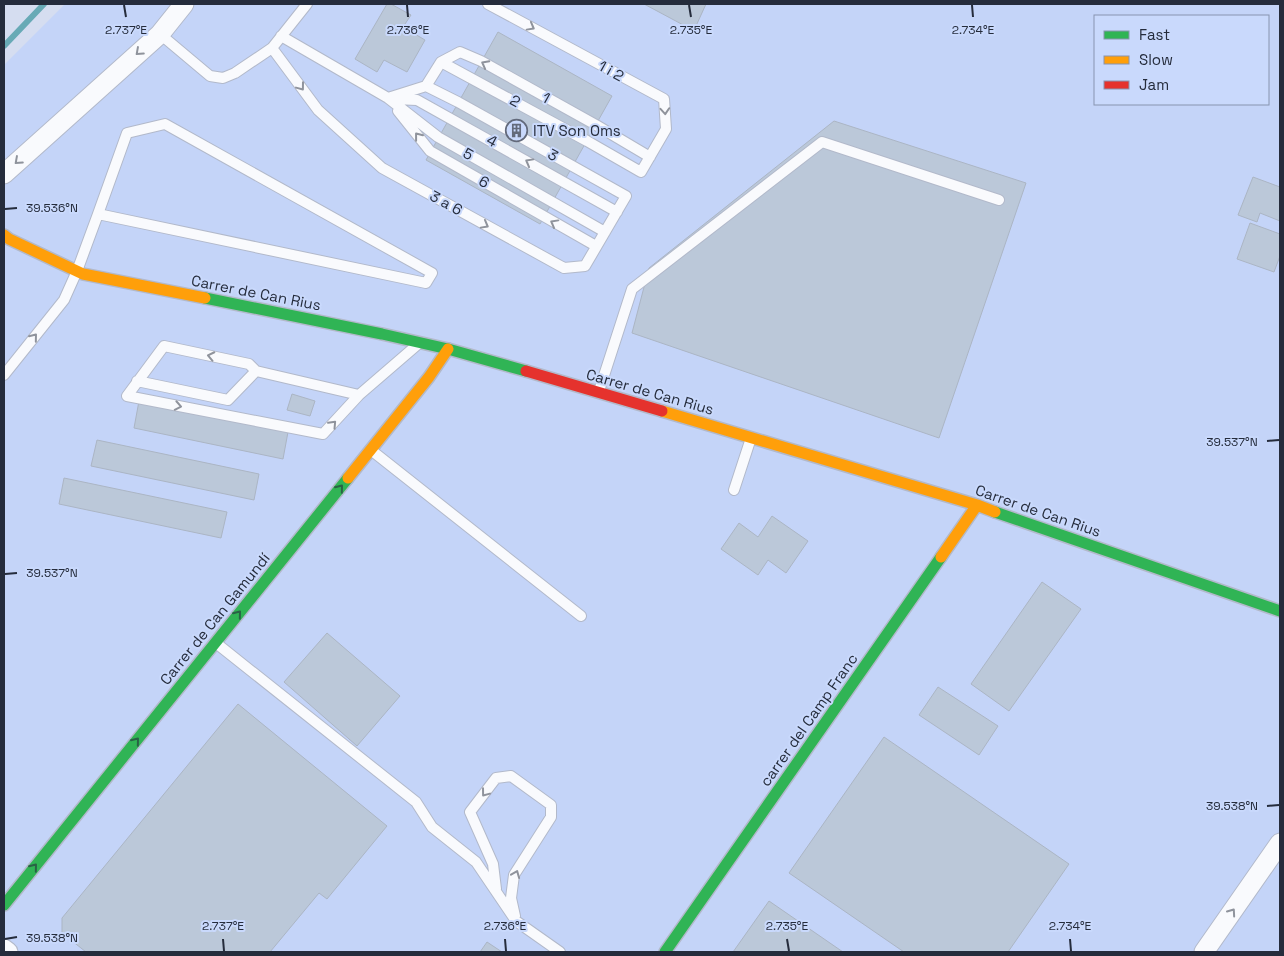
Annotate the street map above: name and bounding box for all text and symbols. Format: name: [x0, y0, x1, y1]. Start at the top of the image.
legend: [1094, 15, 1269, 105]
one-way arrow: [526, 21, 535, 31]
text: 2.737°E: [105, 22, 147, 38]
text: 2.736°E: [387, 22, 430, 38]
text: 2.735°E: [670, 22, 712, 38]
text: 2.734°E: [952, 22, 995, 38]
text: Fast: [1139, 25, 1170, 44]
one-way arrow: [136, 47, 145, 56]
text: Slow: [1139, 50, 1173, 69]
street label: 1 i 2: [595, 56, 628, 85]
one-way arrow: [482, 60, 491, 70]
text: Jam: [1139, 75, 1169, 94]
one-way arrow: [295, 81, 304, 91]
street label: 1: [539, 88, 554, 107]
street label: 2: [507, 90, 524, 111]
one-way arrow: [659, 107, 670, 115]
building icon: ITV Son Oms: [505, 119, 529, 143]
place label: ITV Son Oms: [533, 121, 621, 140]
street label: 4: [484, 130, 501, 151]
one-way arrow: [415, 133, 423, 142]
street label: 5: [460, 143, 477, 164]
street label: 3: [545, 144, 562, 165]
one-way arrow: [14, 155, 23, 164]
one-way arrow: [525, 158, 534, 168]
street label: 6: [476, 171, 493, 192]
street label: 3 a 6: [427, 186, 466, 219]
text: 39.536°N: [26, 200, 78, 216]
one-way arrow: [480, 219, 489, 229]
one-way arrow: [550, 219, 559, 229]
street label: Carrer de Can Rius: [190, 271, 323, 314]
one-way arrow: [29, 334, 37, 343]
one-way arrow: [206, 351, 215, 362]
street label: Carrer de Can Rius: [584, 364, 716, 419]
one-way arrow: [174, 400, 183, 410]
one-way arrow: [327, 420, 336, 429]
text: 39.537°N: [1206, 434, 1258, 450]
street label: Carrer de Can Rius: [973, 480, 1104, 541]
one-way arrow: [334, 485, 342, 494]
street label: Carrer de Can Gamundí: [155, 549, 274, 689]
text: 39.537°N: [26, 565, 78, 581]
one-way arrow: [232, 610, 241, 620]
street label: carrer del Camp Franc: [755, 650, 862, 790]
one-way arrow: [131, 738, 139, 747]
one-way arrow: [482, 787, 490, 796]
text: 39.538°N: [1206, 798, 1258, 814]
one-way arrow: [29, 864, 38, 873]
one-way arrow: [510, 870, 521, 879]
one-way arrow: [1226, 908, 1235, 918]
text: 2.737°E: [202, 918, 244, 934]
text: 2.736°E: [484, 918, 527, 934]
text: 2.735°E: [766, 918, 808, 934]
text: 2.734°E: [1049, 918, 1092, 934]
text: 39.538°N: [26, 930, 78, 946]

